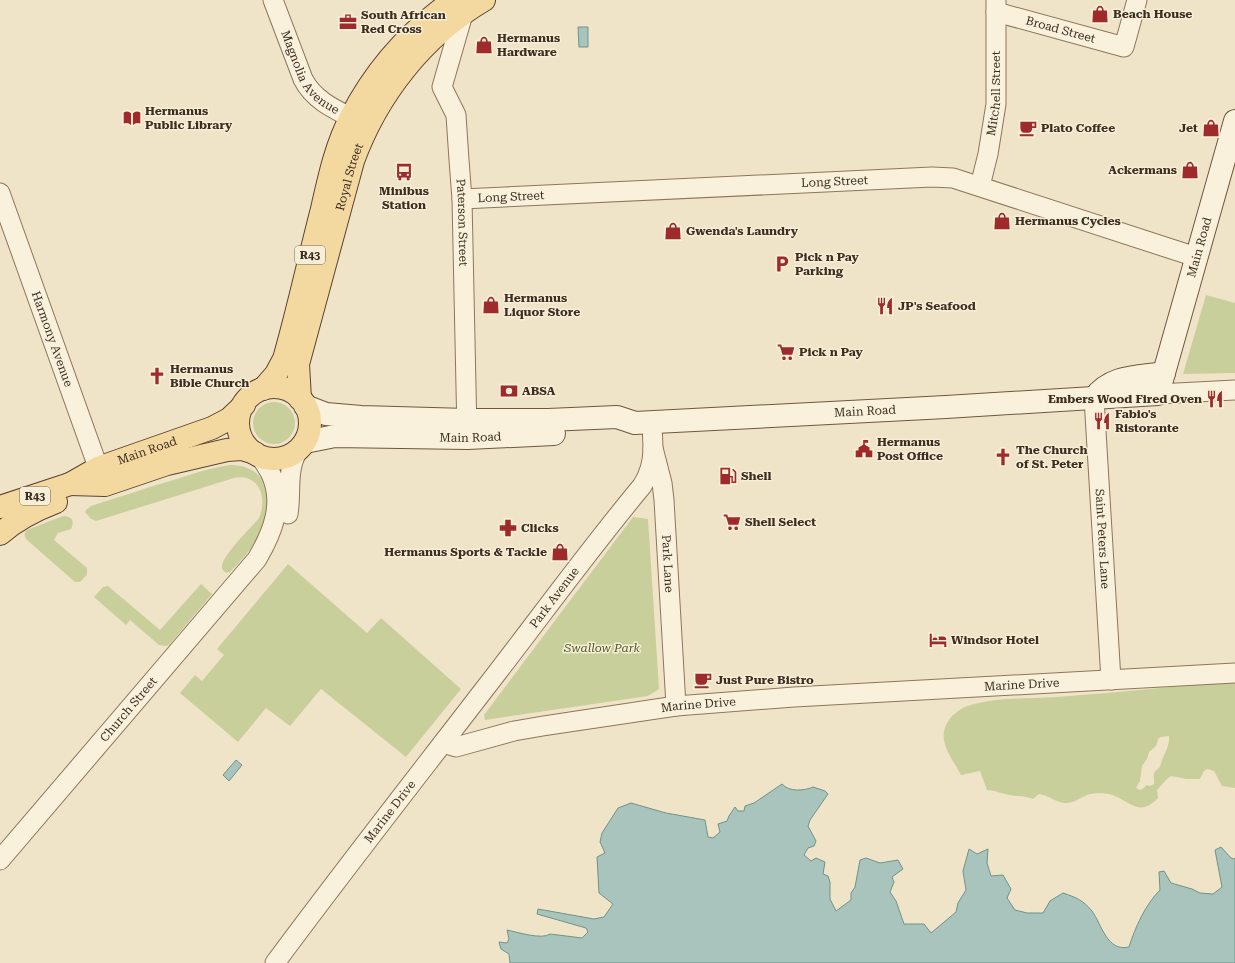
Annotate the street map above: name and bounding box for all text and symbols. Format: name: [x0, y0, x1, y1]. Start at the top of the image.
shop icon: Beach House: [1090, 4, 1110, 24]
place label: Beach House: [1113, 7, 1192, 21]
place label: South African Red Cross: [361, 8, 446, 36]
office icon: South African Red Cross: [338, 12, 358, 32]
street label: Broad Street: [1024, 13, 1098, 46]
street label: Magnolia Avenue: [278, 28, 342, 117]
place label: Hermanus Hardware: [497, 31, 560, 59]
shop icon: Hermanus Hardware: [474, 35, 494, 55]
street label: Mitchell Street: [984, 50, 1003, 137]
place label: Hermanus Public Library: [145, 104, 233, 132]
library icon: Hermanus Public Library: [122, 108, 142, 128]
cafe icon: Plato Coffee: [1018, 118, 1038, 138]
shop icon: Jet: [1201, 118, 1221, 138]
place label: Plato Coffee: [1041, 121, 1115, 135]
place label: Jet: [1179, 121, 1198, 135]
street label: Royal Street: [333, 141, 366, 212]
shop icon: Ackermans: [1180, 160, 1200, 180]
bus stop icon: Minibus Station: [394, 162, 414, 182]
place label: Ackermans: [1108, 163, 1177, 177]
street label: Long Street: [801, 173, 869, 190]
street label: Paterson Street: [453, 178, 470, 267]
place label: Minibus Station: [379, 184, 429, 212]
street label: Long Street: [477, 188, 545, 205]
shop icon: Hermanus Cycles: [992, 211, 1012, 231]
place label: Hermanus Cycles: [1015, 214, 1121, 228]
street label: Main Road: [1184, 215, 1215, 279]
shop icon: Gwenda's Laundry: [663, 221, 683, 241]
place label: Gwenda's Laundry: [686, 224, 799, 238]
road number: R43: [295, 246, 325, 264]
place label: Pick n Pay Parking: [795, 250, 860, 278]
parking icon: Pick n Pay Parking: [772, 254, 792, 274]
street label: Harmony Avenue: [29, 289, 76, 389]
place label: Hermanus Liquor Store: [504, 291, 580, 319]
shop icon: Hermanus Liquor Store: [481, 295, 501, 315]
restaurant icon: JP's Seafood: [875, 296, 895, 316]
place label: JP's Seafood: [898, 299, 976, 313]
supermarket icon: Pick n Pay: [776, 342, 796, 362]
place label: Pick n Pay: [799, 345, 864, 359]
place label: Hermanus Bible Church: [170, 362, 249, 390]
church icon: Hermanus Bible Church: [147, 366, 167, 386]
bank icon: ABSA: [499, 381, 519, 401]
place label: ABSA: [522, 384, 556, 398]
restaurant icon: Embers Wood Fired Oven: [1205, 389, 1225, 409]
place label: Embers Wood Fired Oven: [1048, 392, 1202, 406]
street label: Main Road: [834, 403, 897, 420]
place label: Fabio's Ristorante: [1115, 407, 1179, 435]
restaurant icon: Fabio's Ristorante: [1092, 411, 1112, 431]
street label: Main Road: [439, 429, 502, 445]
street label: Main Road: [116, 434, 179, 468]
place label: Hermanus Post Office: [877, 435, 943, 463]
public building icon: Hermanus Post Office: [854, 439, 874, 459]
place label: The Church of St. Peter: [1016, 443, 1088, 471]
church icon: The Church of St. Peter: [993, 447, 1013, 467]
fuel station icon: Shell: [718, 466, 738, 486]
place label: Shell: [741, 469, 771, 483]
road number: R43: [20, 487, 50, 505]
street label: Saint Peters Lane: [1092, 488, 1113, 590]
supermarket icon: Shell Select: [722, 512, 742, 532]
place label: Shell Select: [745, 515, 816, 529]
pharmacy icon: Clicks: [498, 518, 518, 538]
place label: Clicks: [521, 521, 559, 535]
street label: Park Lane: [659, 534, 676, 593]
shop icon: Hermanus Sports & Tackle: [550, 542, 570, 562]
place label: Hermanus Sports & Tackle: [384, 545, 547, 559]
street label: Park Avenue: [527, 564, 582, 631]
hotel icon: Windsor Hotel: [928, 630, 948, 650]
place label: Windsor Hotel: [951, 633, 1039, 647]
park label: Swallow Park: [563, 641, 640, 655]
cafe icon: Just Pure Bistro: [693, 670, 713, 690]
place label: Just Pure Bistro: [716, 673, 814, 687]
street label: Church Street: [97, 674, 160, 745]
street label: Marine Drive: [984, 676, 1060, 694]
street label: Marine Drive: [660, 694, 737, 715]
street label: Marine Drive: [361, 777, 419, 846]

